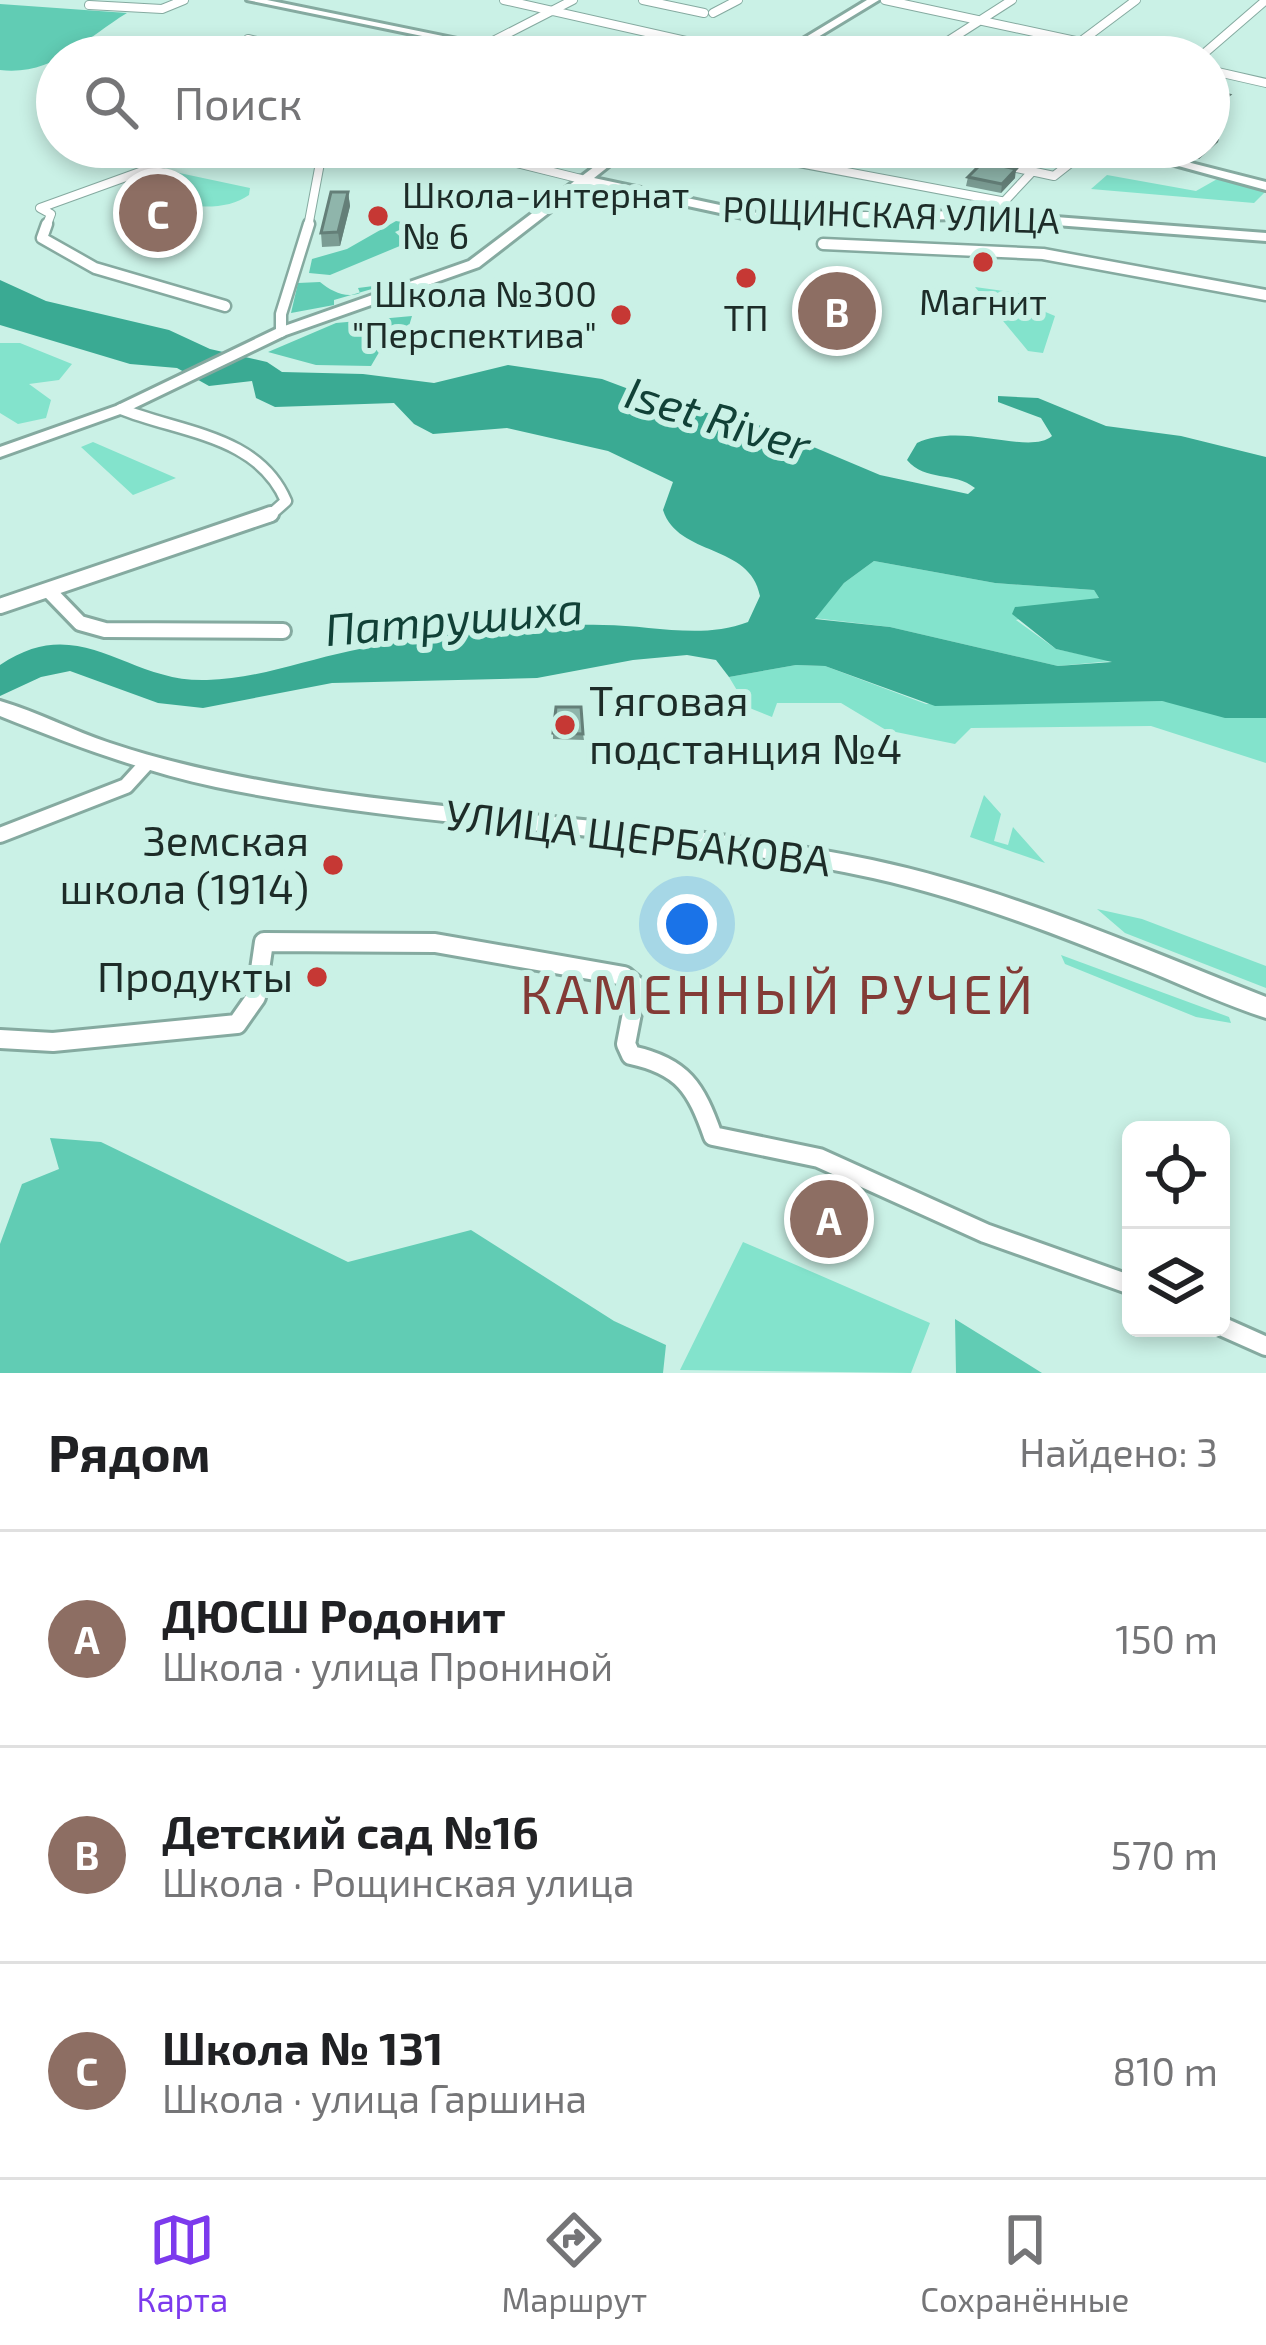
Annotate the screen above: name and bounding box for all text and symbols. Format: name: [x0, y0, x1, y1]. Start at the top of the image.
search box: [36, 36, 1230, 168]
icon: search: [78, 69, 144, 135]
text: Поиск: [174, 75, 302, 129]
pin: C: [119, 168, 197, 258]
place label: Школа-интернат № 6: [402, 172, 689, 256]
street label: РОЩИНСКАЯ УЛИЦА: [722, 186, 1061, 241]
marker: Школа-интернат № 6: [365, 203, 391, 229]
marker: Магнит: [970, 249, 996, 275]
marker: ТП: [733, 265, 759, 291]
pin: B: [798, 266, 876, 356]
place label: Школа №300 "Перспектива": [352, 271, 597, 355]
place label: Магнит: [919, 279, 1047, 322]
place label: ТП: [723, 295, 769, 338]
marker: Школа №300 "Перспектива": [608, 302, 634, 328]
water label: Iset River: [620, 363, 819, 471]
water label: Патрушиха: [322, 579, 585, 656]
place label: Тяговая подстанция №4: [589, 674, 902, 772]
marker: Тяговая подстанция №4: [552, 712, 578, 738]
street label: УЛИЦА ЩЕРБАКОВА: [443, 788, 833, 884]
place label: Земская школа (1914): [60, 814, 309, 912]
marker: Земская школа (1914): [320, 852, 346, 878]
your location: [657, 894, 717, 954]
place label: Продукты: [97, 950, 293, 1001]
district label: КАМЕННЫЙ РУЧЕЙ: [520, 960, 1036, 1025]
marker: Продукты: [304, 964, 330, 990]
map controls: [1122, 1121, 1230, 1337]
button: locate: [1122, 1121, 1230, 1229]
pin: A: [790, 1174, 868, 1264]
button: layers: [1122, 1229, 1230, 1337]
text: Рядом: [48, 1421, 211, 1482]
text: Найдено: 3: [1019, 1428, 1218, 1475]
text: ДЮСШ Родонит: [162, 1588, 506, 1642]
text: A: [74, 1615, 100, 1662]
text: 150 m: [1115, 1615, 1218, 1662]
text: Школа · улица Прониной: [162, 1642, 613, 1689]
text: Детский сад №16: [162, 1804, 539, 1858]
text: B: [75, 1831, 99, 1878]
text: 570 m: [1111, 1831, 1218, 1878]
text: Школа · Рощинская улица: [162, 1858, 635, 1905]
text: Школа № 131: [162, 2020, 443, 2074]
text: C: [76, 2047, 98, 2094]
text: 810 m: [1112, 2047, 1218, 2094]
text: Школа · улица Гаршина: [162, 2074, 587, 2121]
tab: Карта: [137, 2207, 228, 2319]
tab: Маршрут: [501, 2207, 647, 2319]
tab: Сохранённые: [920, 2207, 1129, 2319]

